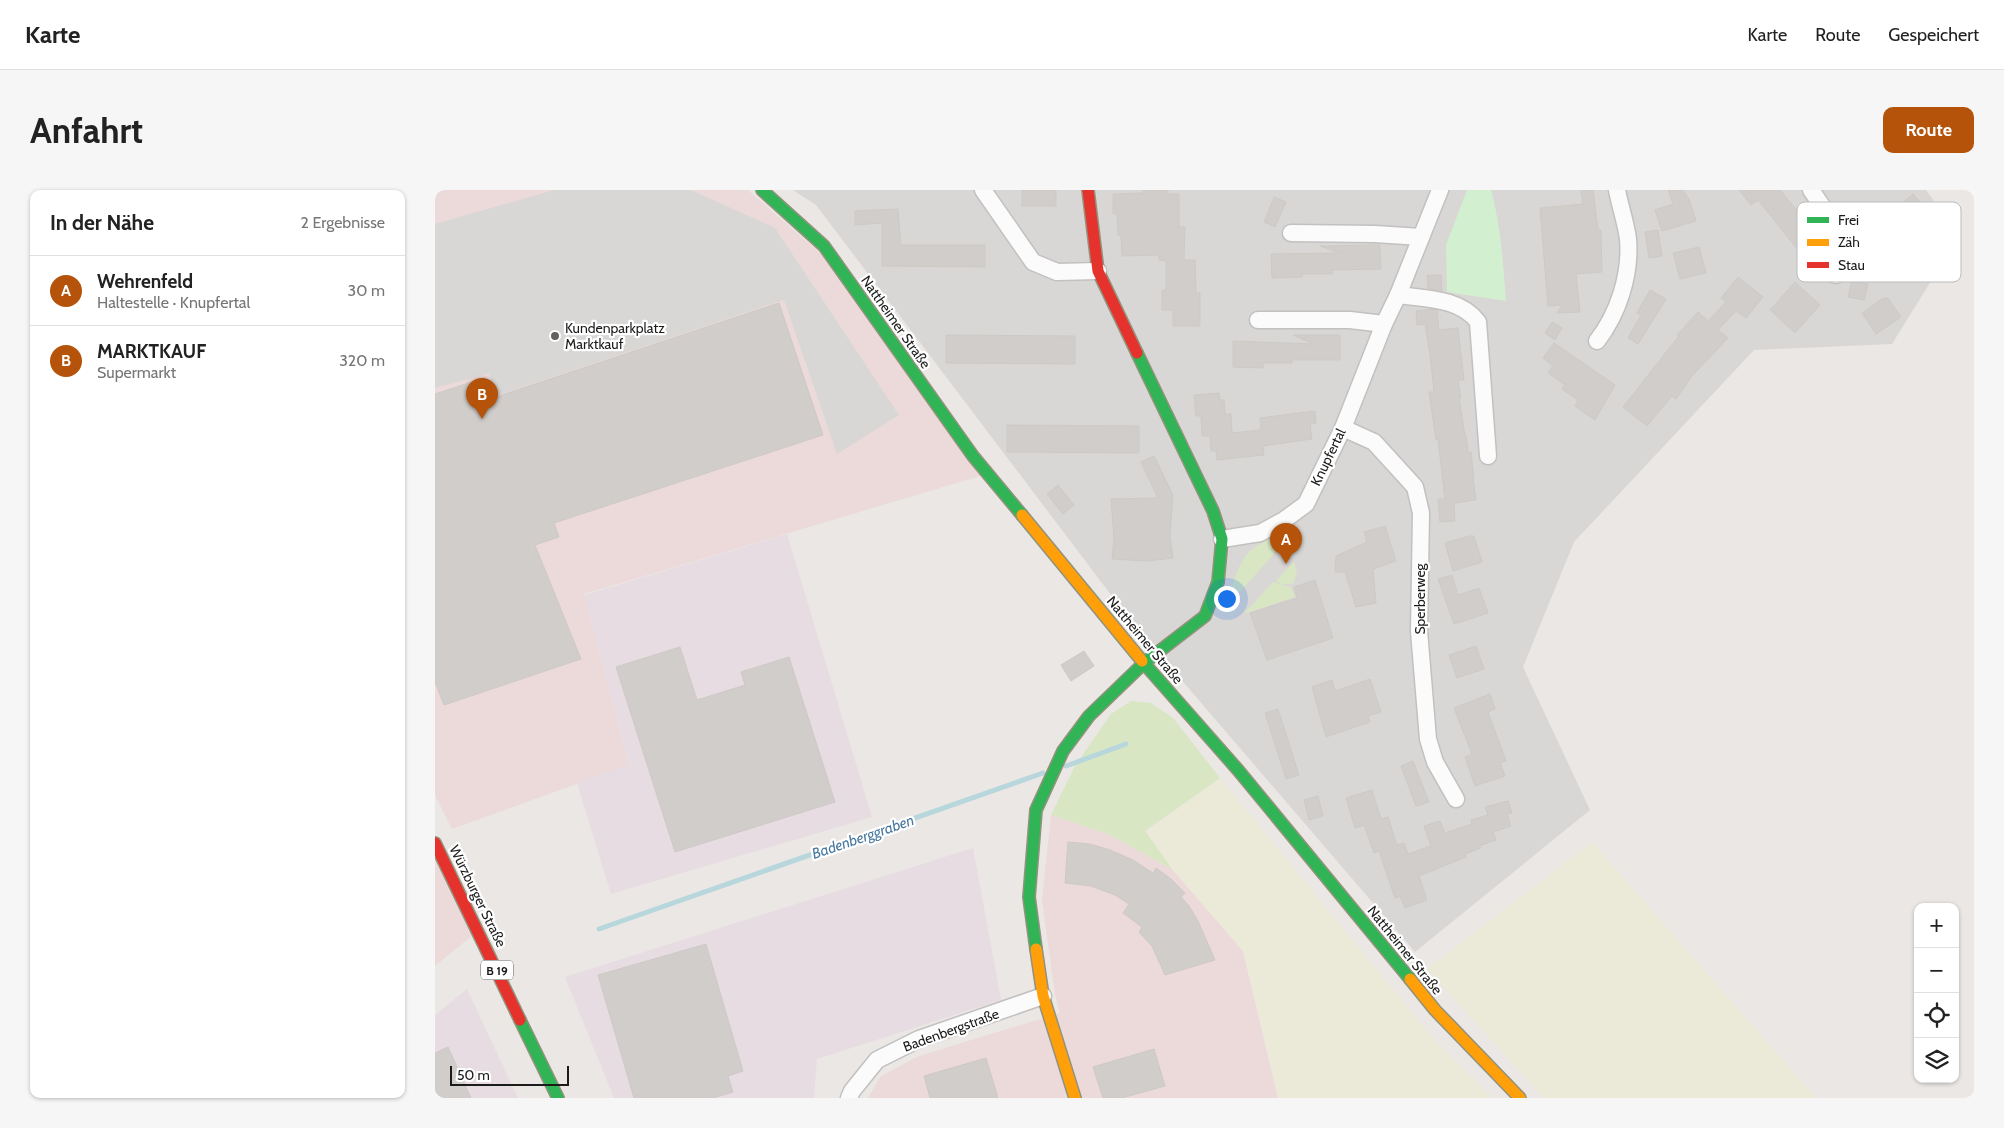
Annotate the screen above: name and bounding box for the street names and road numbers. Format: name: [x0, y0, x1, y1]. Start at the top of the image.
street label: Nattheimer Straße: [857, 272, 935, 372]
street label: Knupfertal: [1306, 425, 1350, 489]
street label: Sperberweg: [1411, 562, 1429, 635]
street label: Nattheimer Straße: [1103, 592, 1187, 688]
street label: Würzburger Straße: [446, 842, 510, 950]
street label: Nattheimer Straße: [1364, 902, 1446, 998]
road number: B 19: [481, 960, 513, 980]
street label: Badenbergstraße: [901, 1004, 1001, 1056]

